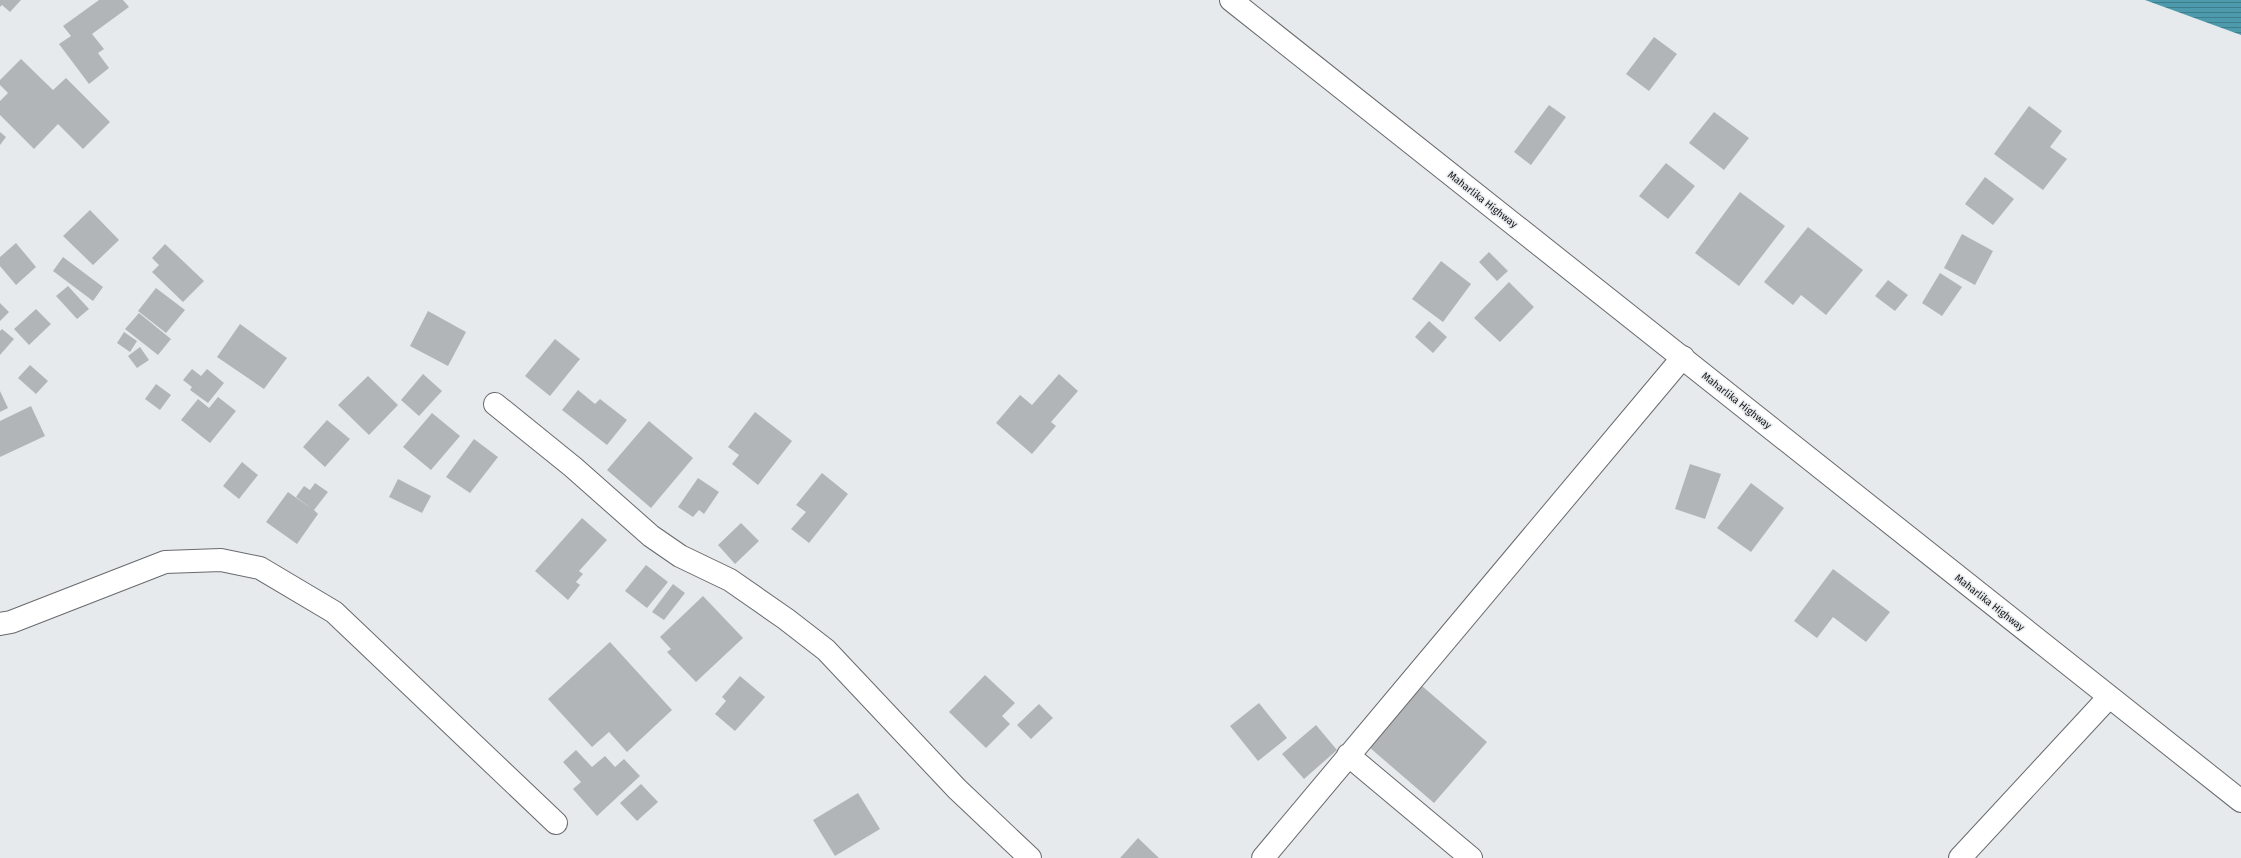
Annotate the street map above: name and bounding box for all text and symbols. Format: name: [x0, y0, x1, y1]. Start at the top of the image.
street label: Maharlika Highway: [1445, 169, 1520, 231]
street label: Maharlika Highway: [1699, 370, 1774, 432]
street label: Maharlika Highway: [1952, 572, 2027, 634]

